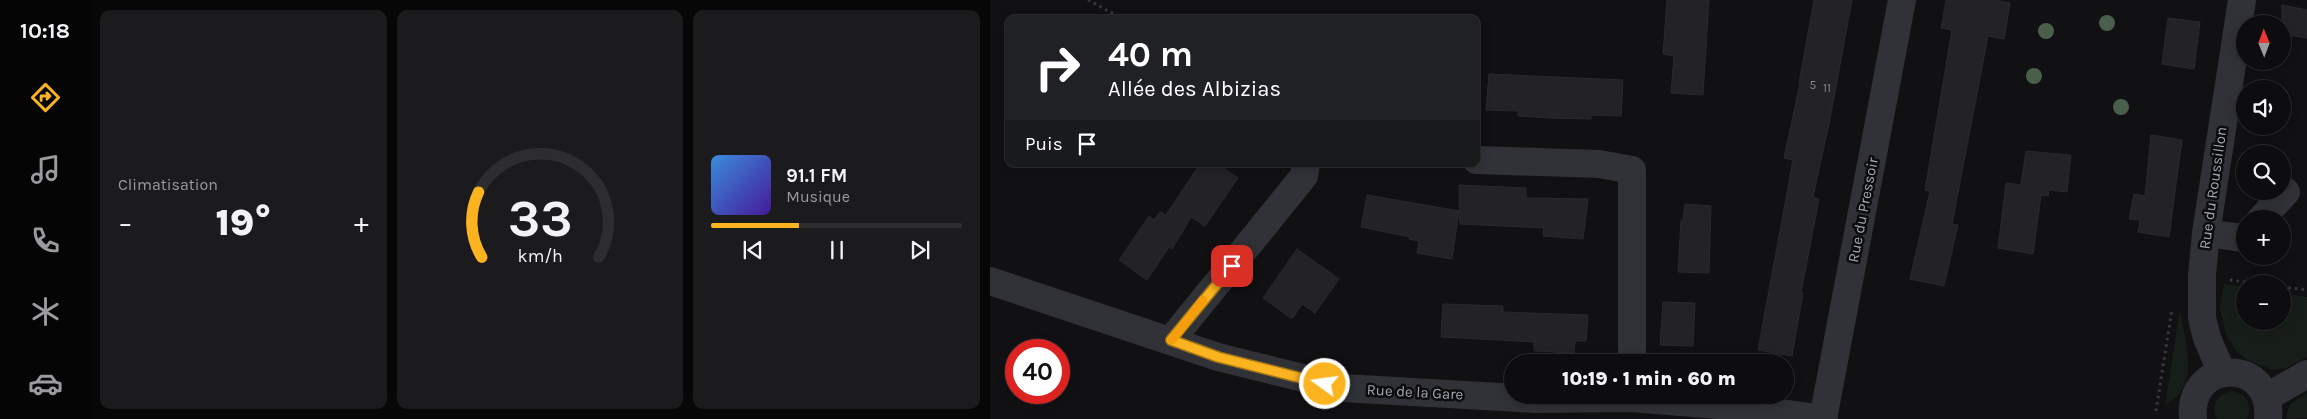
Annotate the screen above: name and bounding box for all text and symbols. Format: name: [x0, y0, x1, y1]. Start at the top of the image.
north arrow: [2236, 15, 2291, 70]
map controls: [2236, 15, 2291, 330]
text: 10:18: [20, 18, 70, 44]
text: 40 m: [1108, 34, 1193, 75]
icon: right: [1025, 35, 1090, 100]
text: Allée des Albizias: [1108, 76, 1281, 102]
house number: 5: [1810, 78, 1817, 92]
icon: directions: [28, 80, 63, 115]
button: sound: [2236, 80, 2291, 135]
house number: 11: [1823, 81, 1831, 95]
street label: Rue du Roussillon: [2195, 126, 2231, 250]
icon: arrive: [1073, 130, 1101, 158]
text: Puis: [1025, 133, 1063, 155]
button: search: [2236, 145, 2291, 200]
icon: music: [28, 152, 63, 187]
street label: Rue du Pressoir: [1844, 156, 1882, 264]
text: 91.1 FM: [786, 165, 847, 187]
text: Climatisation: [118, 175, 218, 194]
text: Musique: [786, 187, 850, 206]
text: 33: [508, 188, 572, 249]
text: 19°: [216, 200, 271, 245]
text: −: [118, 206, 133, 239]
text: +: [354, 206, 369, 239]
button: +: [2236, 210, 2291, 265]
icon: phone: [28, 223, 63, 258]
icon: previous: [739, 236, 767, 264]
icon: pause: [823, 236, 851, 264]
icon: next: [906, 236, 934, 264]
pin: [1211, 245, 1253, 287]
text: km/h: [517, 246, 563, 267]
icon: arrive: [1218, 252, 1246, 280]
button: −: [2236, 275, 2291, 330]
icon: climate: [28, 294, 63, 329]
speed limit sign: 40: [1005, 339, 1070, 404]
position arrow: [1298, 357, 1350, 409]
icon: car: [28, 366, 63, 401]
text: 10:19 · 1 min · 60 m: [1562, 368, 1736, 390]
street label: Rue de la Gare: [1366, 380, 1464, 404]

